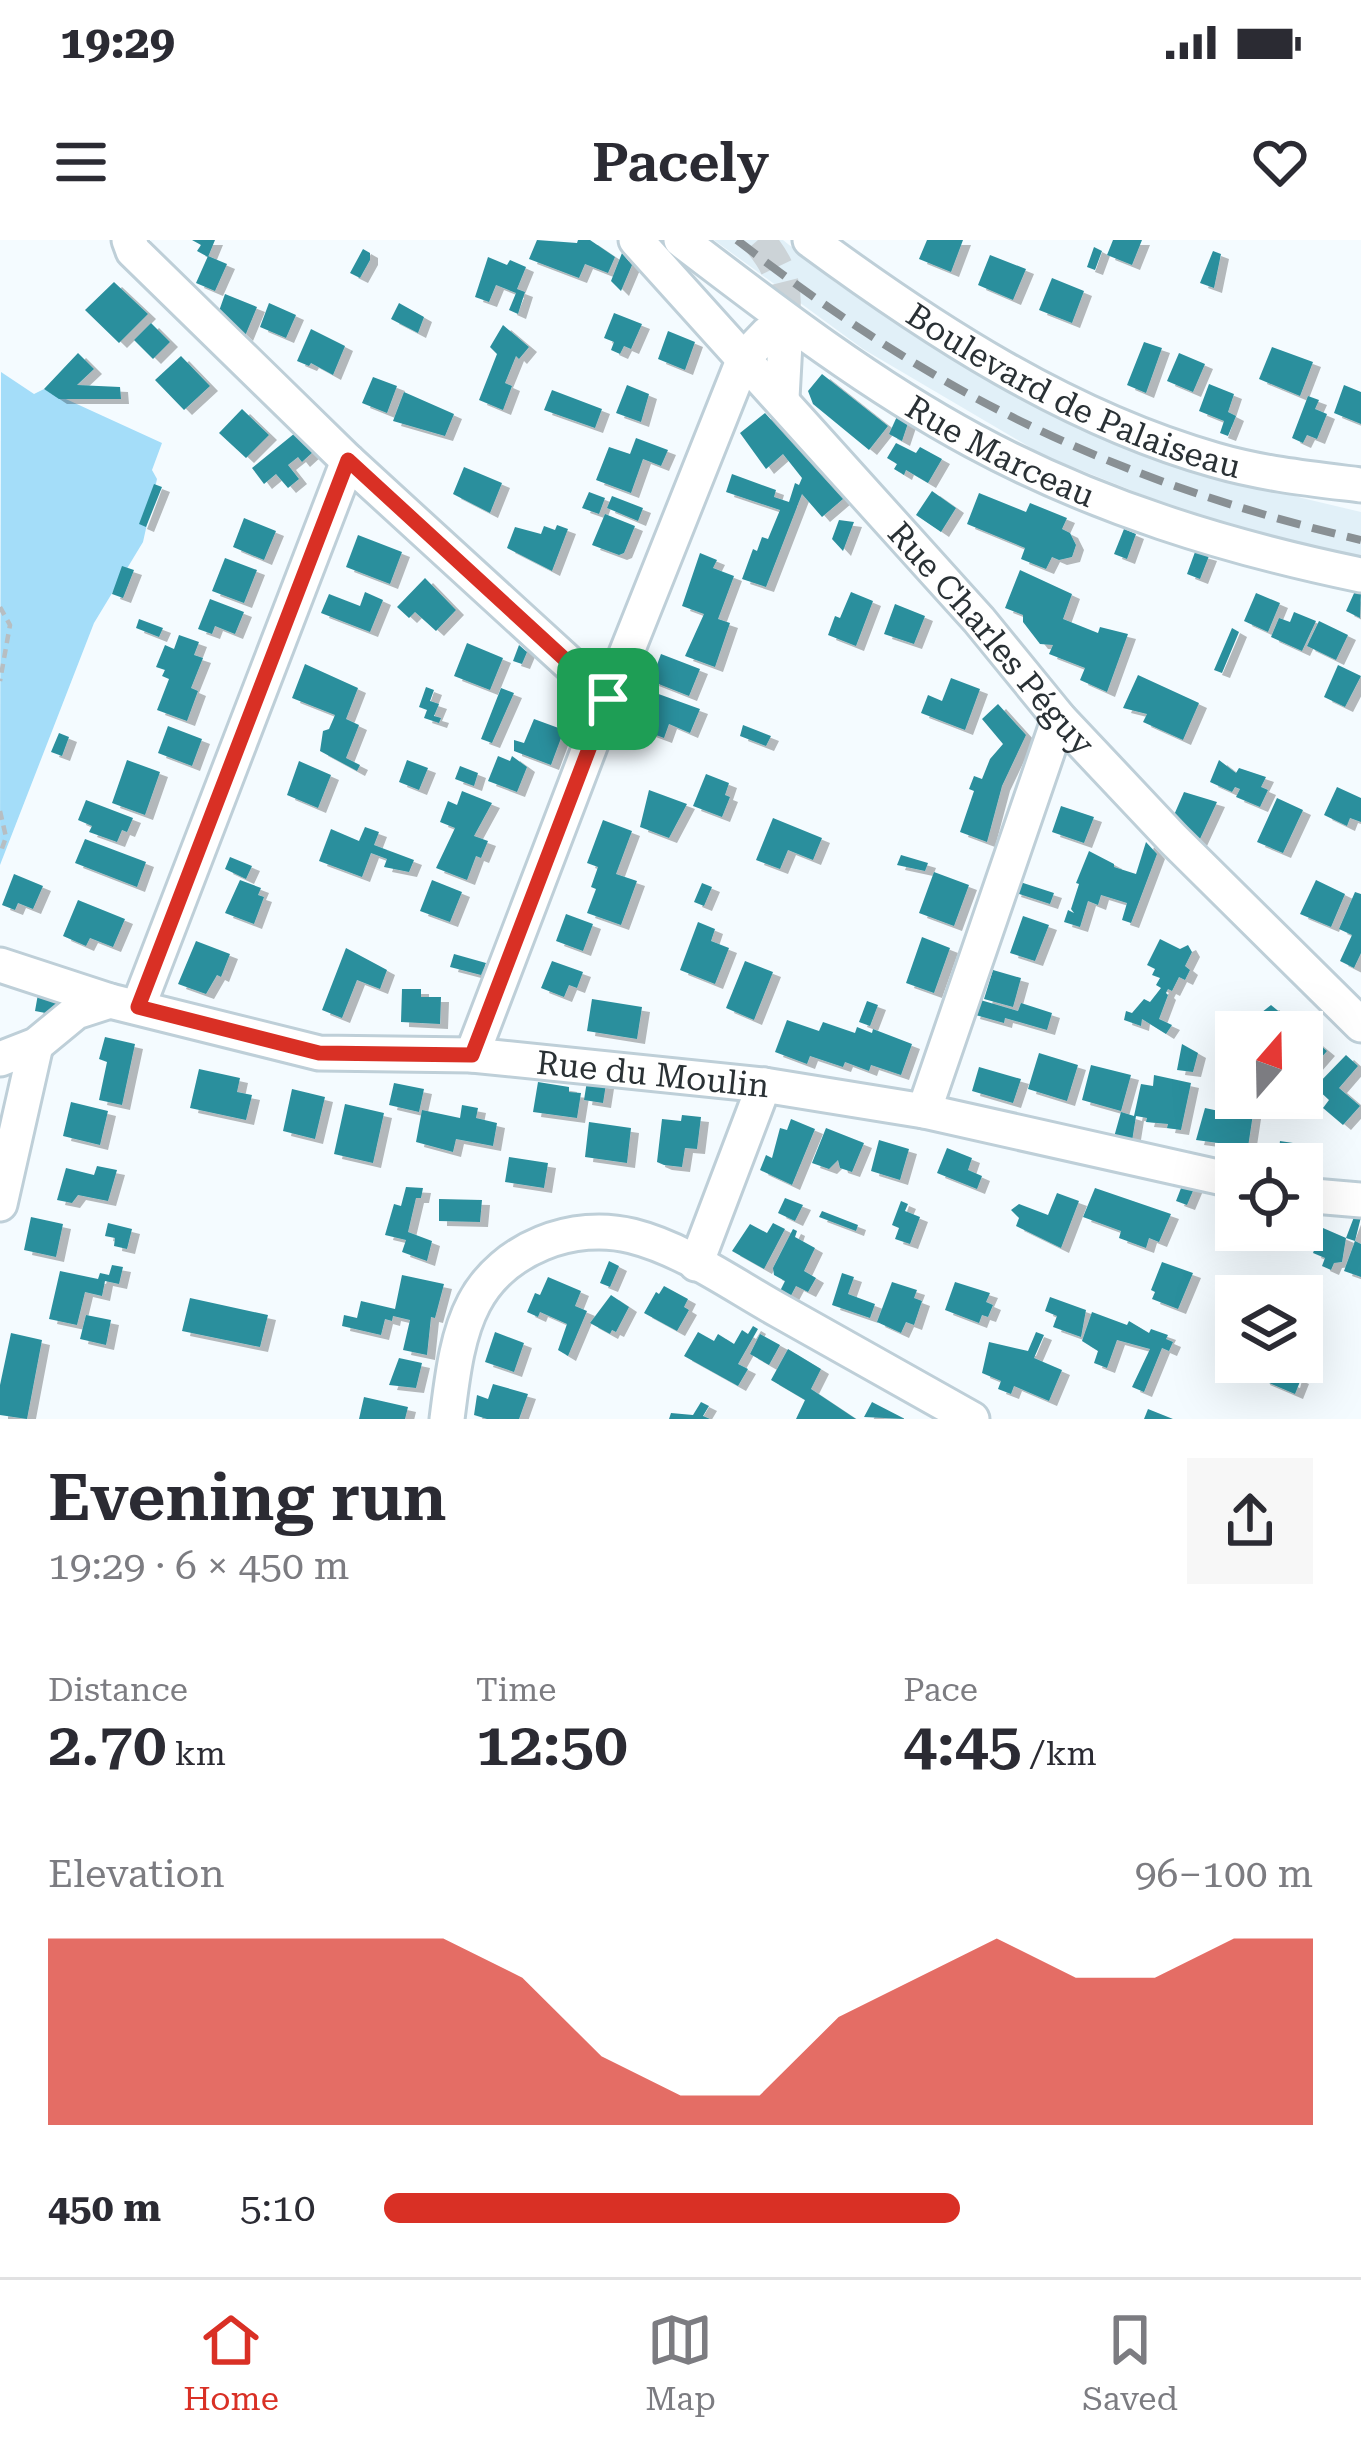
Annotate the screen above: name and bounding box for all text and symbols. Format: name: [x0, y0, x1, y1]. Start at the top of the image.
text: 19:29: [60, 16, 175, 69]
icon: menu: [48, 129, 114, 195]
icon: heart: [1247, 129, 1313, 195]
text: Pacely: [592, 131, 769, 194]
street label: Boulevard de Palaiseau: [900, 294, 1245, 486]
street label: Rue Marceau: [899, 387, 1100, 515]
street label: Rue Charles Péguy: [880, 514, 1103, 763]
pin: [557, 648, 659, 750]
icon: arrive: [575, 666, 641, 732]
north arrow: [1215, 1011, 1323, 1119]
map controls: [1215, 1011, 1323, 1383]
street label: Rue du Moulin: [535, 1042, 771, 1105]
button: locate: [1215, 1143, 1323, 1251]
button: layers: [1215, 1275, 1323, 1383]
button: share: [1187, 1458, 1313, 1584]
text: Evening run: [48, 1459, 446, 1536]
text: 19:29 · 6 × 450 m: [48, 1543, 349, 1589]
text: Distance: [48, 1670, 188, 1709]
text: Time: [476, 1670, 556, 1709]
text: Pace: [903, 1670, 978, 1709]
text: 2.70: [48, 1709, 167, 1780]
text: 12:50: [476, 1709, 628, 1780]
text: 4:45: [903, 1709, 1022, 1780]
text: km: [167, 1734, 226, 1773]
text: /km: [1022, 1734, 1097, 1773]
text: Elevation: [48, 1851, 225, 1897]
text: 96–100 m: [1135, 1851, 1313, 1897]
text: 450 m: [48, 2185, 161, 2231]
text: 5:10: [240, 2185, 316, 2231]
tab: Home: [183, 2307, 279, 2418]
tab: Map: [645, 2307, 716, 2418]
tab: Saved: [1082, 2307, 1178, 2418]

